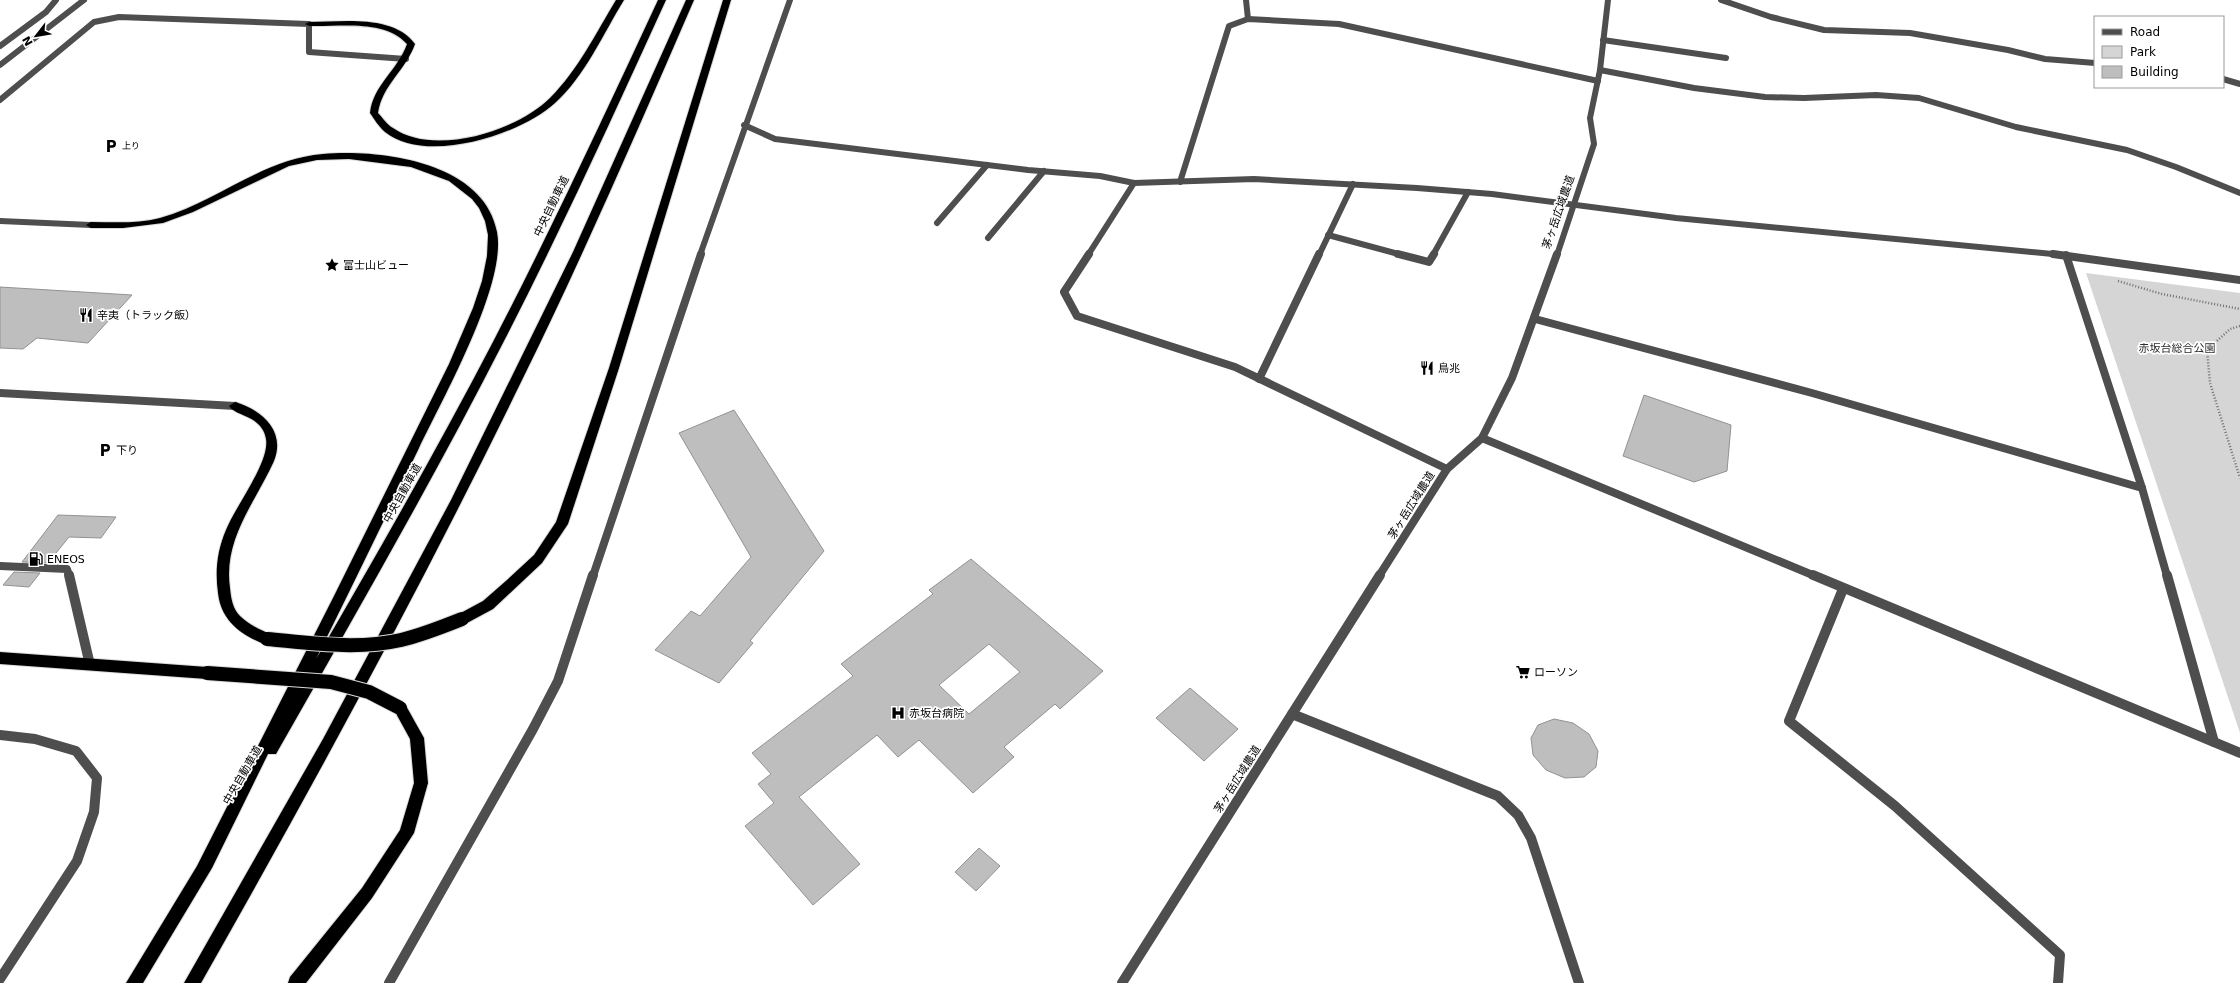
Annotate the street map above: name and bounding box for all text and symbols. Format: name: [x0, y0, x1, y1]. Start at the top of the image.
north arrow: [16, 16, 56, 56]
legend: [2094, 16, 2224, 88]
text: Road: [2130, 25, 2160, 39]
text: N: [20, 34, 36, 48]
text: Park: [2130, 45, 2156, 59]
text: Building: [2130, 65, 2179, 79]
parking icon: 上り: [103, 138, 119, 154]
place label: 上り: [122, 141, 140, 151]
street label: 中央自動車道: [531, 174, 572, 239]
street label: 茅ヶ岳広域農道: [1540, 174, 1577, 251]
place icon: 富士山ビュー: [324, 257, 340, 273]
place label: 富士山ビュー: [343, 259, 409, 272]
restaurant icon: 辛夷（トラック飯）: [78, 307, 94, 323]
place label: 辛夷（トラック飯）: [97, 309, 196, 322]
park label: 赤坂台総合公園: [2139, 342, 2216, 355]
restaurant icon: 鳥兆: [1419, 360, 1435, 376]
place label: 鳥兆: [1438, 362, 1460, 375]
parking icon: 下り: [97, 442, 113, 458]
place label: 下り: [116, 444, 138, 457]
street label: 中央自動車道: [381, 461, 424, 525]
street label: 茅ヶ岳広域農道: [1386, 469, 1437, 541]
fuel station icon: ENEOS: [28, 551, 44, 567]
place label: ENEOS: [47, 553, 85, 566]
supermarket icon: ローソン: [1515, 664, 1531, 680]
place label: ローソン: [1534, 666, 1578, 679]
hospital icon: 赤坂台病院: [890, 705, 906, 721]
place label: 赤坂台病院: [909, 707, 964, 720]
street label: 中央自動車道: [220, 743, 265, 807]
street label: 茅ヶ岳広域農道: [1212, 743, 1263, 815]

